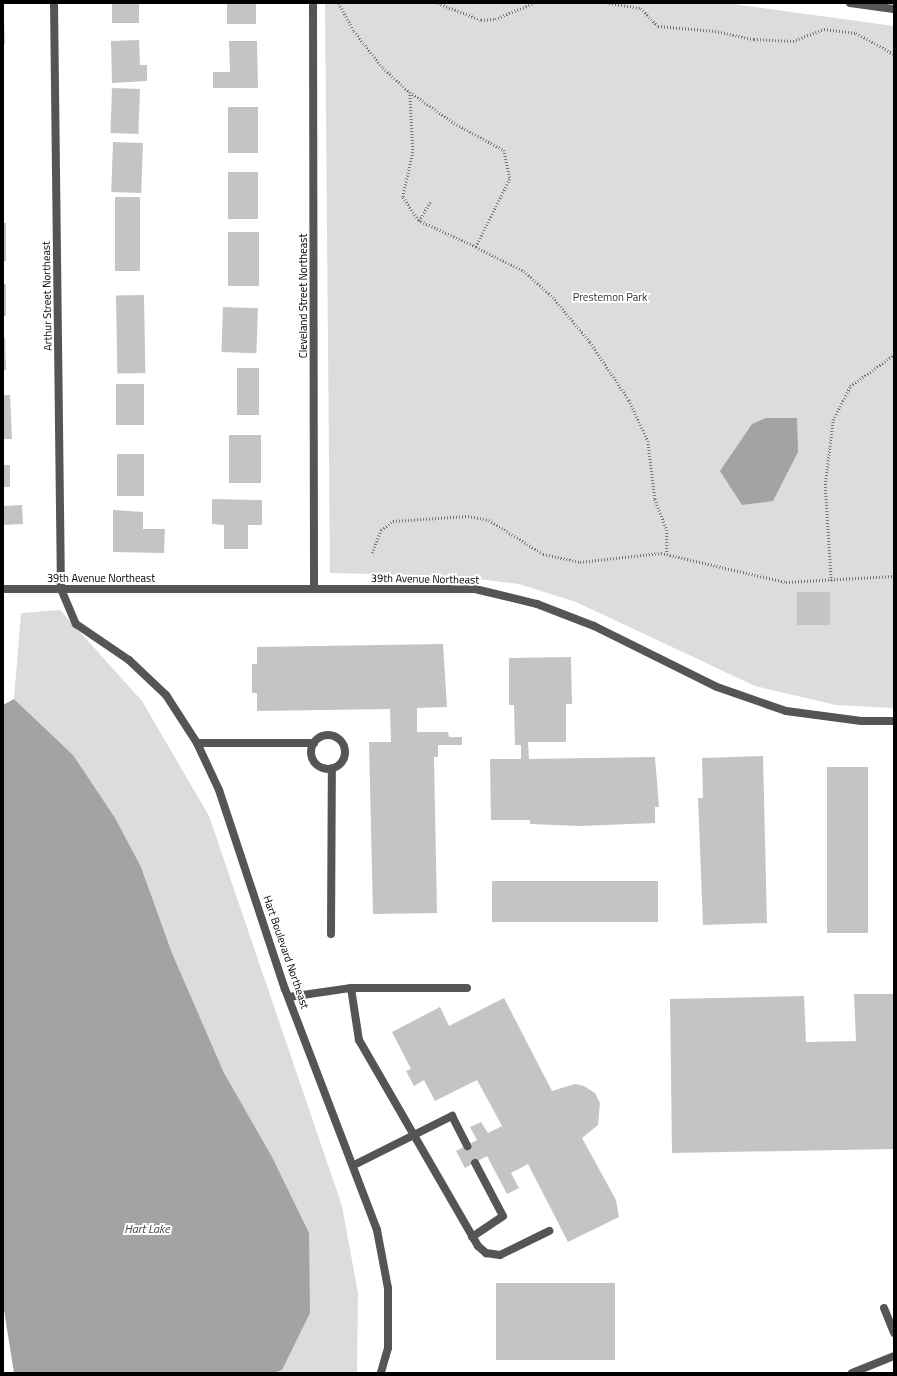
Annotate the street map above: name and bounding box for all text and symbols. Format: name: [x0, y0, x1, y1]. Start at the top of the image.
street label: Cleveland Street Northeast: [296, 234, 310, 358]
street label: Arthur Street Northeast: [39, 241, 55, 351]
park label: Prestemon Park: [573, 290, 647, 304]
street label: 39th Avenue Northeast: [47, 571, 155, 585]
street label: 39th Avenue Northeast: [371, 571, 479, 587]
street label: Hart Boulevard Northeast: [260, 894, 312, 1010]
water label: Hart Lake: [124, 1222, 170, 1236]

